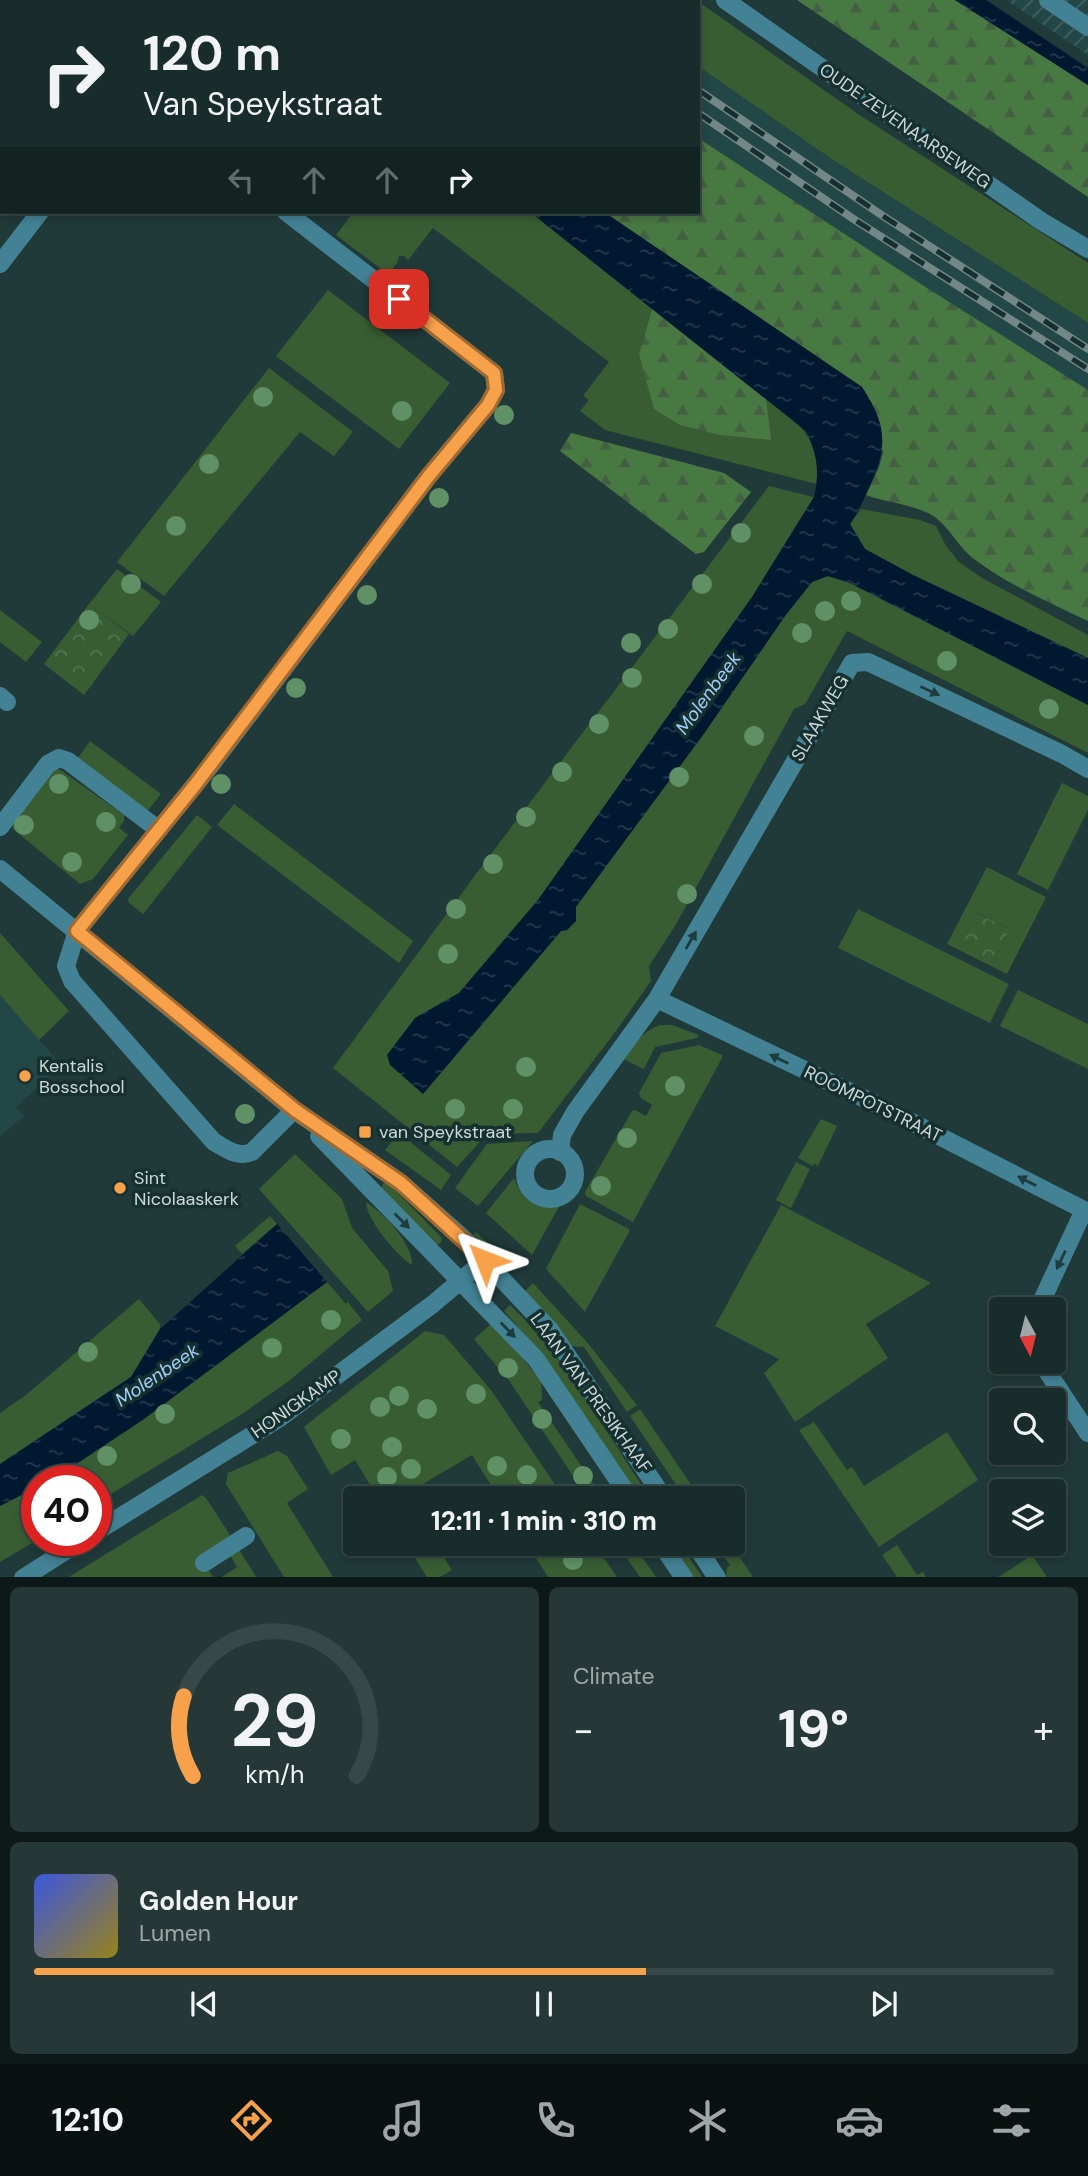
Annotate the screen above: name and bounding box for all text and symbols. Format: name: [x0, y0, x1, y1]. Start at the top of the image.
text: 120 m: [143, 21, 281, 85]
icon: right: [28, 28, 119, 119]
street label: OUDE ZEVENAARSEWEG: [815, 58, 995, 194]
text: Van Speykstraat: [143, 83, 383, 125]
icon: left: [222, 161, 260, 199]
icon: ahead: [295, 161, 333, 199]
icon: ahead: [368, 161, 406, 199]
icon: right: [441, 161, 479, 199]
pin: [369, 269, 429, 329]
icon: arrive: [380, 280, 418, 318]
water label: Molenbeek: [670, 646, 747, 739]
street label: SLAAKWEG: [786, 671, 854, 765]
one-way arrow: [919, 686, 940, 697]
one-way arrow: [685, 930, 697, 950]
one-way arrow: [769, 1053, 789, 1065]
place label: Kentalis Bosschool: [39, 1054, 125, 1099]
street label: ROOMPOTSTRAAT: [800, 1060, 946, 1148]
marker: Kentalis Bosschool: [17, 1068, 33, 1084]
place label: van Speykstraat: [379, 1120, 512, 1144]
marker: van Speykstraat: [357, 1124, 373, 1140]
place label: Sint Nicolaaskerk: [134, 1166, 239, 1211]
one-way arrow: [1017, 1176, 1037, 1187]
marker: Sint Nicolaaskerk: [112, 1180, 128, 1196]
one-way arrow: [393, 1212, 410, 1228]
position arrow: [448, 1223, 522, 1297]
one-way arrow: [1055, 1250, 1067, 1270]
north arrow: [989, 1297, 1066, 1374]
map controls: [989, 1297, 1066, 1556]
street label: LAAN VAN PRESIKHAAF: [525, 1308, 657, 1478]
one-way arrow: [499, 1321, 515, 1338]
water label: Molenbeek: [110, 1338, 204, 1412]
street label: HONIGKAMP: [246, 1364, 346, 1444]
button: search: [989, 1388, 1066, 1465]
speed limit sign: 40: [21, 1465, 112, 1556]
button: layers: [989, 1479, 1066, 1556]
text: 12:11 · 1 min · 310 m: [431, 1504, 657, 1538]
text: Climate: [573, 1661, 655, 1691]
text: 29: [231, 1674, 318, 1769]
text: 19°: [778, 1695, 849, 1763]
text: −: [573, 1705, 594, 1755]
text: +: [1033, 1705, 1054, 1755]
text: km/h: [245, 1757, 304, 1790]
text: Golden Hour: [139, 1884, 298, 1918]
text: Lumen: [139, 1918, 211, 1948]
icon: previous: [185, 1985, 223, 2023]
icon: pause: [525, 1985, 563, 2023]
icon: next: [865, 1985, 903, 2023]
icon: directions: [227, 2096, 276, 2145]
icon: music: [379, 2096, 428, 2145]
icon: phone: [531, 2096, 580, 2145]
icon: climate: [683, 2096, 732, 2145]
icon: car: [835, 2096, 884, 2145]
icon: filters: [987, 2096, 1036, 2145]
text: 12:10: [52, 2099, 124, 2141]

